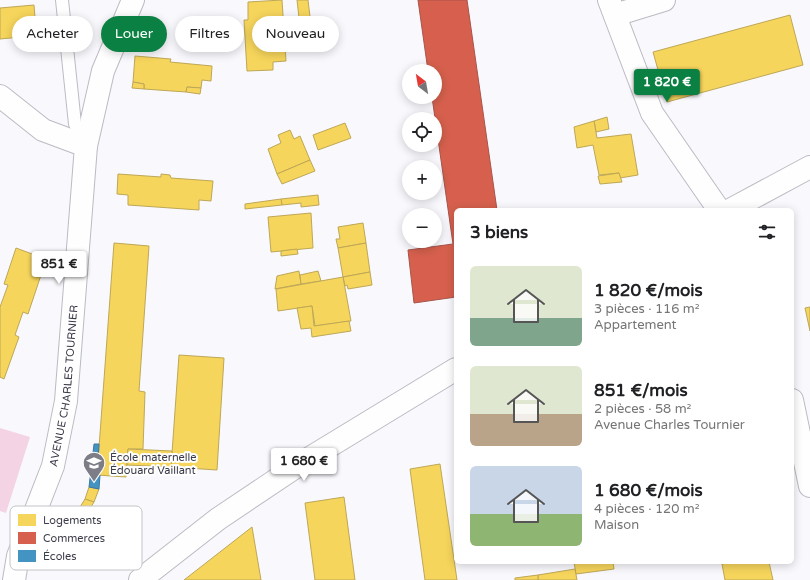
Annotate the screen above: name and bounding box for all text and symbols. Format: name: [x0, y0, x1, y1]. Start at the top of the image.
chip: Acheter: [12, 16, 93, 52]
chip: Louer: [101, 16, 167, 52]
chip: Filtres: [175, 16, 244, 52]
chip: Nouveau: [252, 16, 339, 52]
north arrow: [402, 64, 442, 104]
map controls: [402, 64, 442, 248]
pin: 1 820 €: [630, 69, 704, 103]
text: 1 820 €: [643, 74, 691, 90]
button: locate: [402, 112, 442, 152]
button: +: [402, 160, 442, 200]
button: −: [402, 208, 442, 248]
icon: filters: [756, 221, 778, 243]
text: 3 biens: [470, 222, 528, 243]
pin: 851 €: [31, 251, 87, 285]
text: 851 €: [41, 256, 77, 272]
text: 1 820 €/mois: [594, 280, 703, 301]
icon: home: [502, 282, 550, 330]
text: 3 pièces · 116 m²: [594, 301, 700, 317]
street label: AVENUE CHARLES TOURNIER: [47, 304, 80, 468]
text: Appartement: [594, 317, 677, 333]
text: 851 €/mois: [594, 380, 688, 401]
icon: home: [502, 382, 550, 430]
text: 2 pièces · 58 m²: [594, 401, 691, 417]
text: Avenue Charles Tournier: [594, 417, 745, 433]
pin: 1 680 €: [267, 448, 341, 482]
school or university icon: École maternelle Édouard Vaillant: [81, 450, 107, 483]
place label: École maternelle Édouard Vaillant: [110, 450, 197, 477]
text: 1 680 €: [280, 453, 328, 469]
text: 1 680 €/mois: [594, 480, 703, 501]
icon: home: [502, 482, 550, 530]
text: 4 pièces · 120 m²: [594, 501, 700, 517]
legend: [10, 506, 142, 570]
text: Logements: [43, 514, 102, 527]
text: Maison: [594, 517, 639, 533]
text: Commerces: [43, 532, 105, 545]
text: Écoles: [43, 549, 77, 563]

